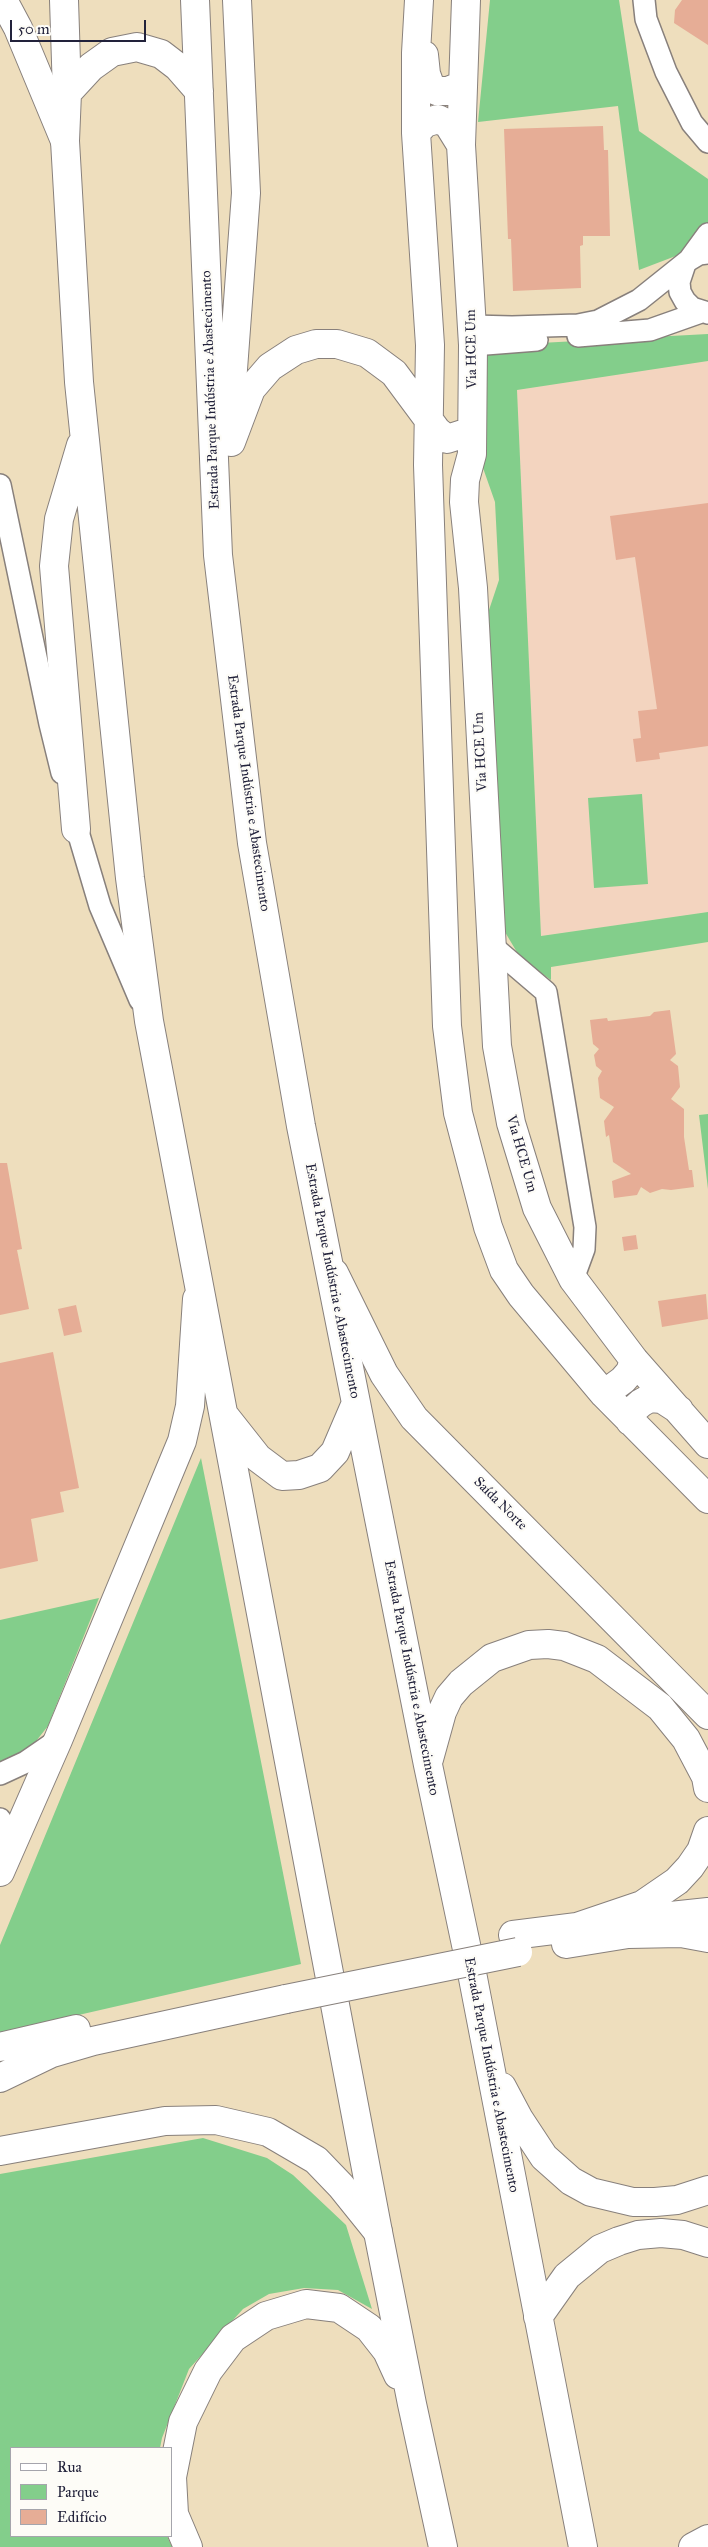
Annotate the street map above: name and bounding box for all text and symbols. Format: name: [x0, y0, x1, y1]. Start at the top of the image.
scale bar: [12, 10, 149, 42]
text: 50 m: [18, 20, 50, 38]
street label: Estrada Parque Indústria e Abastecimento: [198, 270, 224, 510]
street label: Via HCE Um: [463, 309, 481, 389]
street label: Estrada Parque Indústria e Abastecimento: [223, 673, 273, 913]
street label: Via HCE Um: [471, 712, 491, 792]
street label: Via HCE Um: [502, 1113, 540, 1195]
street label: Estrada Parque Indústria e Abastecimento: [301, 1162, 363, 1400]
street label: Saída Norte: [470, 1474, 530, 1534]
street label: Estrada Parque Indústria e Abastecimento: [380, 1559, 442, 1797]
street label: Estrada Parque Indústria e Abastecimento: [460, 1956, 522, 2194]
legend: [10, 2447, 172, 2537]
text: Rua: [57, 2458, 82, 2476]
text: Parque: [57, 2483, 99, 2501]
text: Edifício: [57, 2508, 107, 2526]

